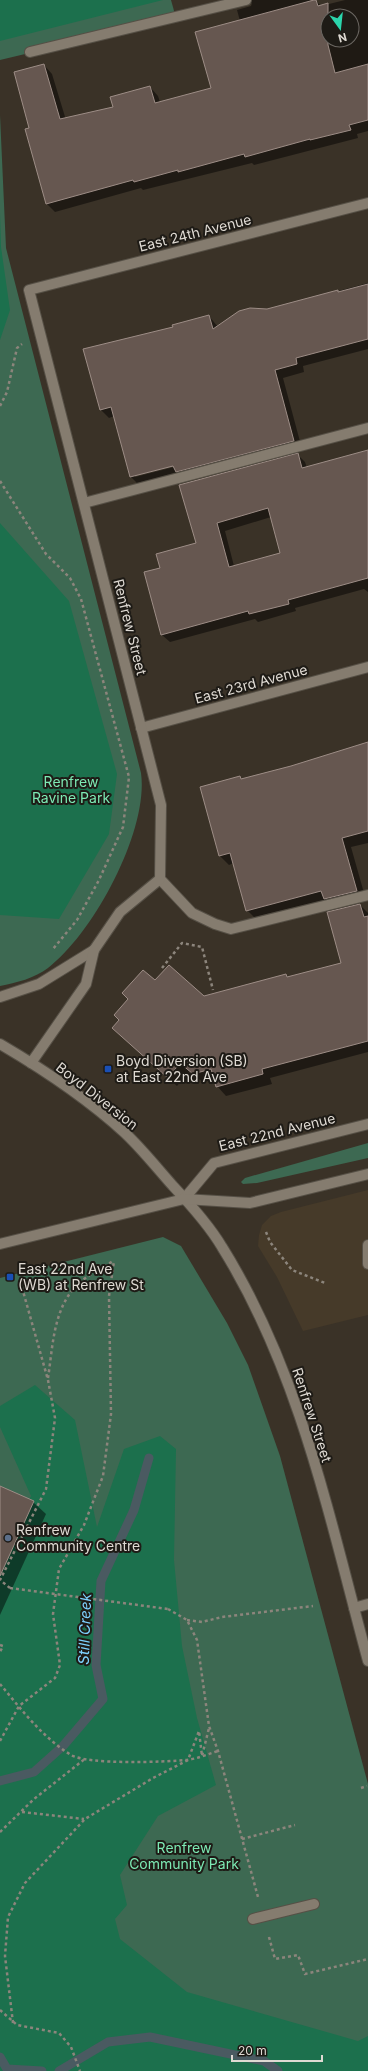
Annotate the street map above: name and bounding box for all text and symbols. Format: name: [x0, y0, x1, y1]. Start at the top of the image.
north arrow: [320, 8, 360, 48]
text: N: [337, 30, 348, 46]
street label: East 24th Avenue: [137, 210, 253, 255]
street label: Renfrew Street: [110, 577, 151, 677]
street label: East 23rd Avenue: [193, 660, 309, 707]
park label: Renfrew Ravine Park: [32, 773, 110, 806]
place label: Boyd Diversion (SB) at East 22nd Ave: [116, 1052, 248, 1085]
street label: Boyd Diversion: [53, 1058, 142, 1133]
marker: Boyd Diversion (SB) at East 22nd Ave: [103, 1064, 113, 1074]
street label: East 22nd Avenue: [217, 1109, 337, 1154]
place label: East 22nd Ave (WB) at Renfrew St: [18, 1260, 144, 1293]
marker: East 22nd Ave (WB) at Renfrew St: [5, 1272, 15, 1282]
street label: Renfrew Street: [289, 1365, 336, 1465]
place label: Renfrew Community Centre: [16, 1521, 140, 1554]
marker: Renfrew Community Centre: [3, 1533, 13, 1543]
water label: Still Creek: [74, 1592, 95, 1665]
park label: Renfrew Community Park: [129, 1839, 239, 1872]
scale bar: [232, 2037, 322, 2063]
text: 20 m: [238, 2043, 267, 2058]

